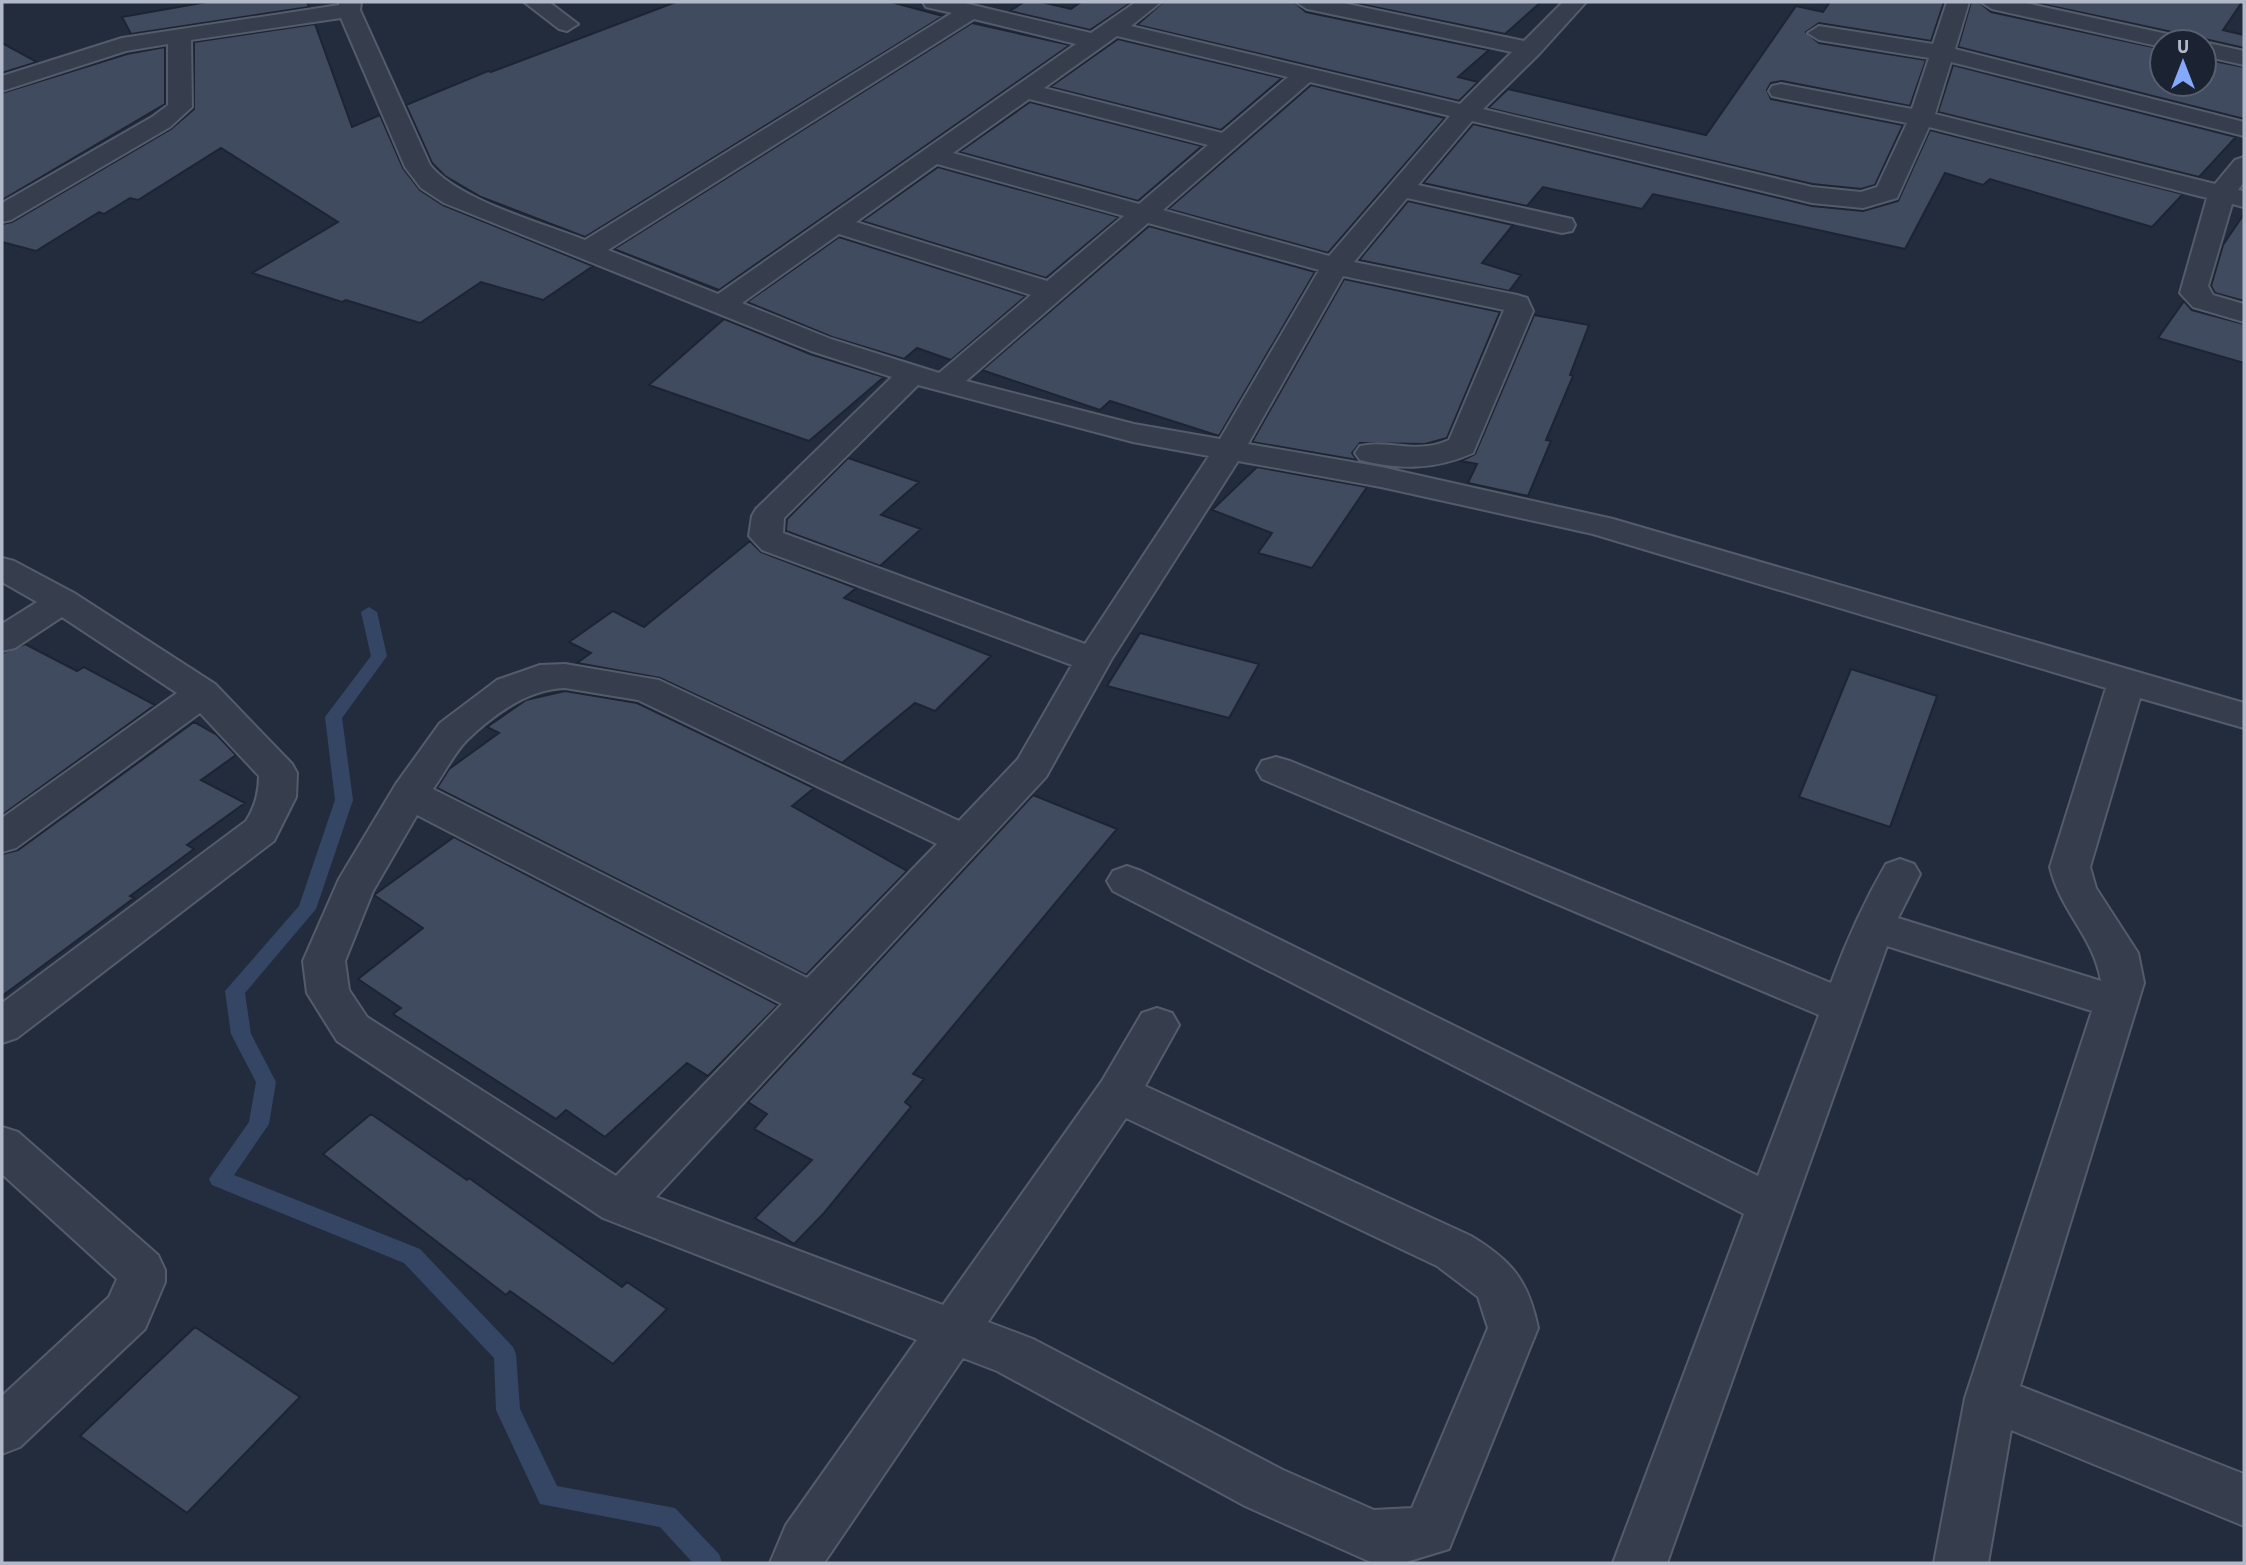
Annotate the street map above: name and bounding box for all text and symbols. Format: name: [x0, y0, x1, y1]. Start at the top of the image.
north arrow: [2148, 28, 2218, 98]
text: U: [2177, 34, 2189, 61]

